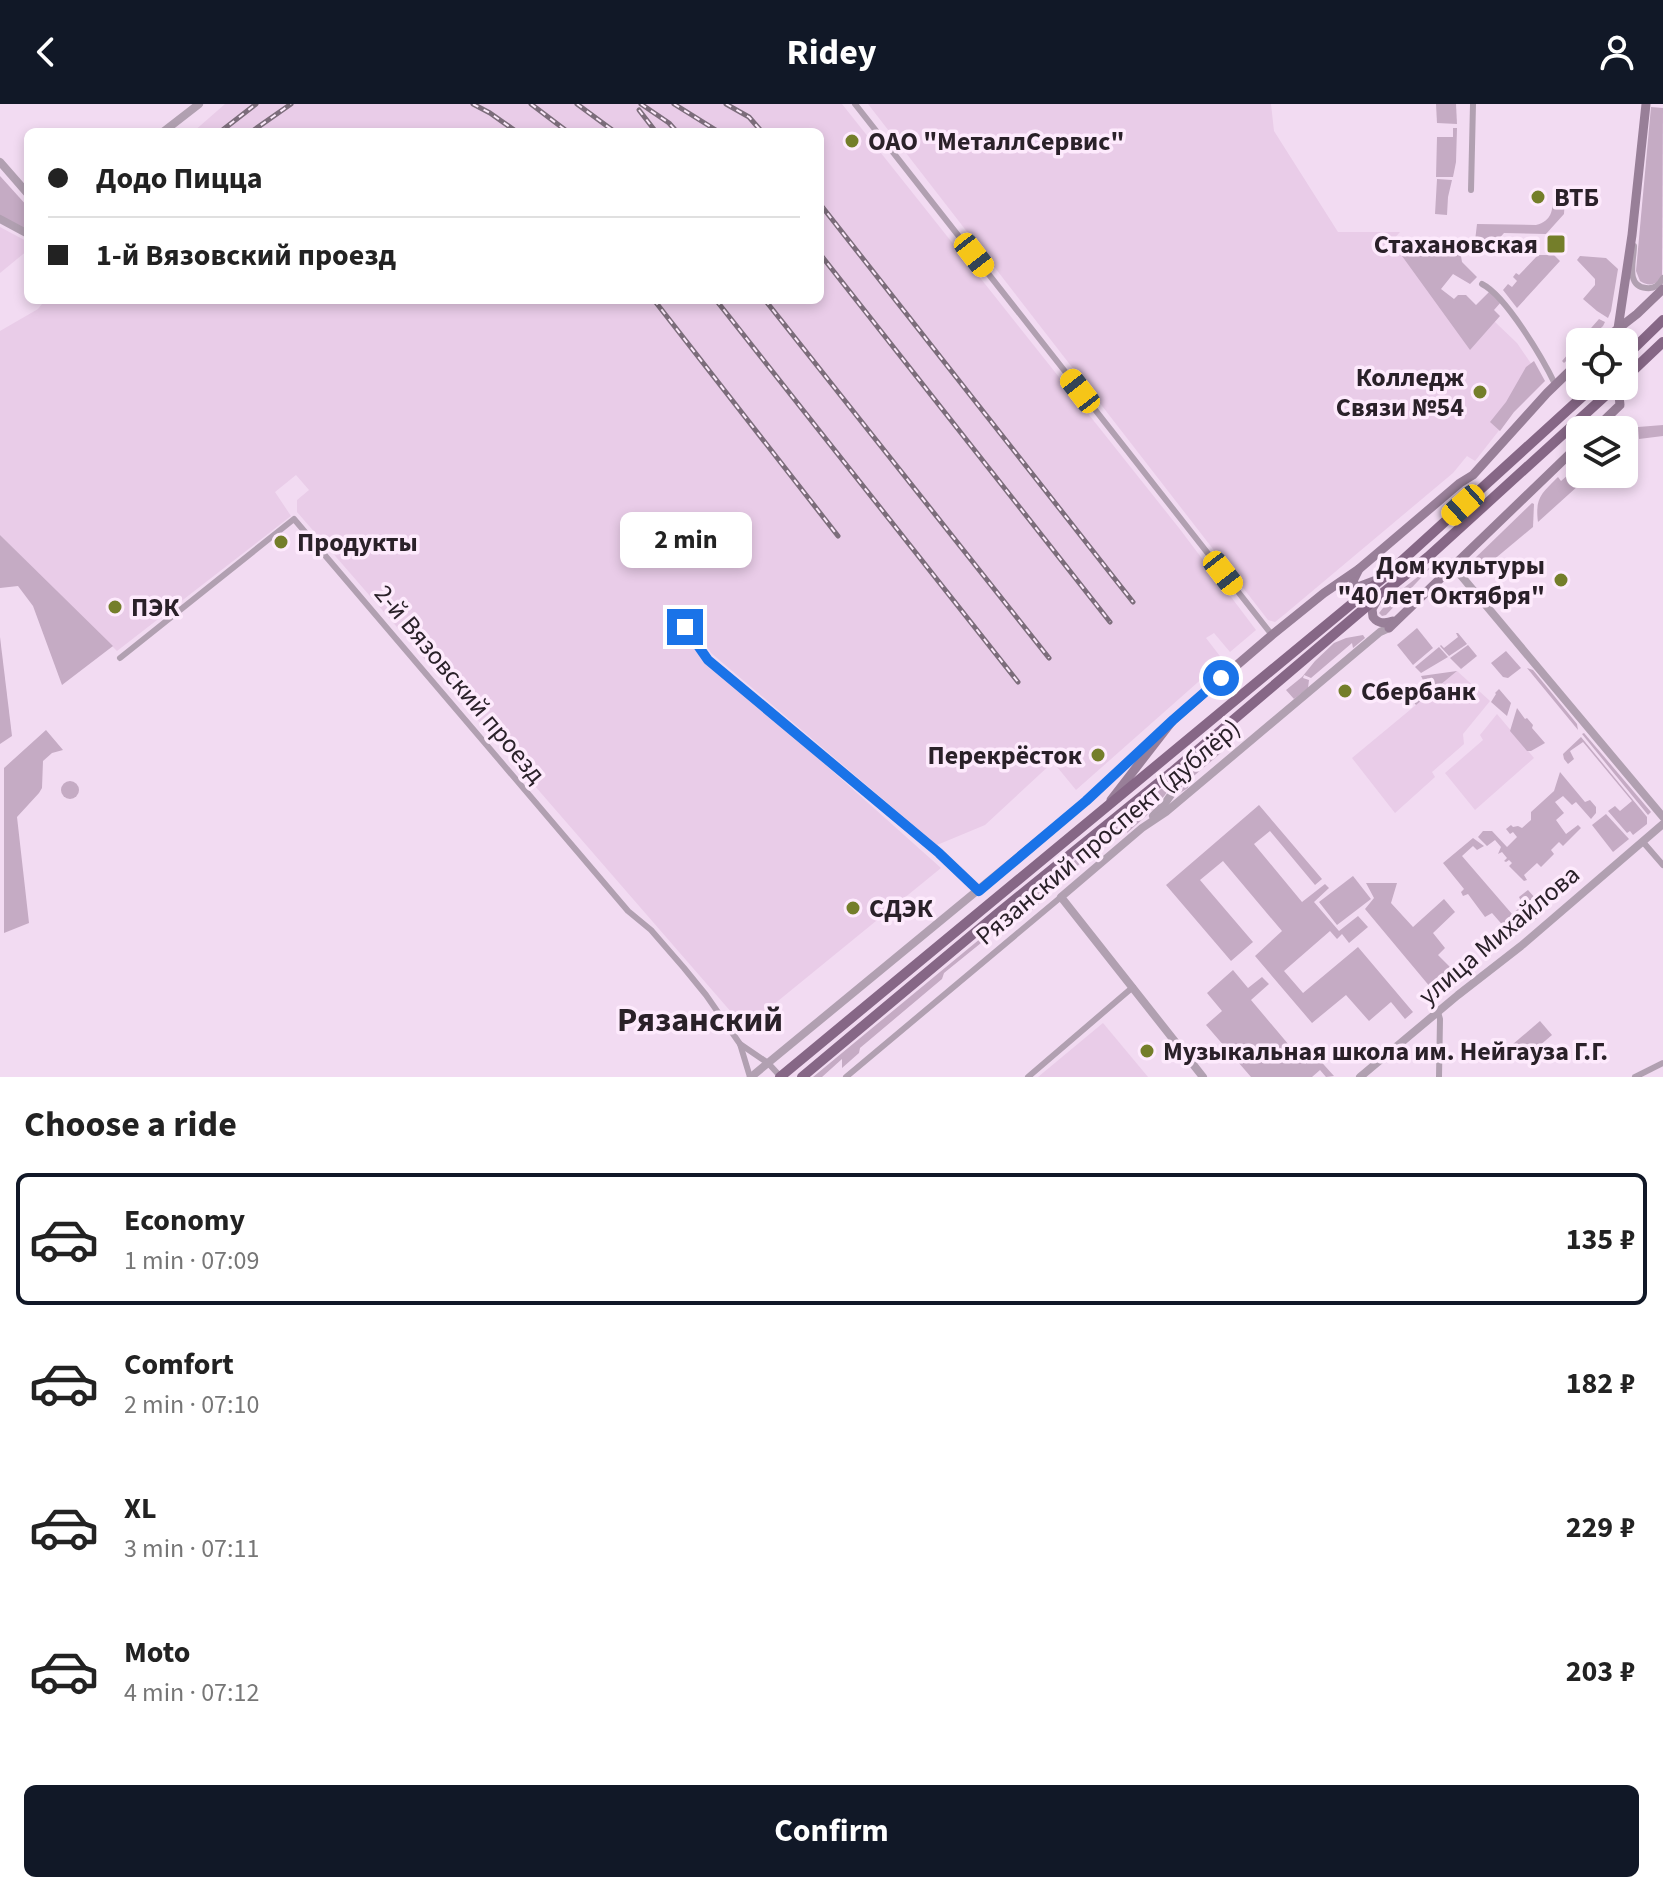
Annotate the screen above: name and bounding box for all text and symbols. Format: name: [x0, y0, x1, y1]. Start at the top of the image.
text: Ridey: [787, 27, 876, 78]
icon: back: [24, 30, 68, 74]
icon: person: [1595, 30, 1639, 74]
place label: ОАО "МеталлСервис": [868, 123, 1124, 160]
marker: ОАО "МеталлСервис": [843, 132, 861, 150]
text: Додо Пицца: [96, 157, 263, 200]
place label: ВТБ: [1554, 179, 1599, 216]
marker: ВТБ: [1529, 188, 1547, 206]
place label: Стахановская: [1374, 226, 1538, 263]
car: [950, 229, 998, 281]
marker: Стахановская: [1545, 233, 1567, 255]
text: 1-й Вязовский проезд: [96, 234, 396, 277]
map controls: [1566, 328, 1638, 488]
button: locate: [1566, 328, 1638, 400]
place label: Колледж Связи №54: [1336, 359, 1464, 426]
car: [1056, 365, 1104, 417]
marker: Колледж Связи №54: [1471, 383, 1489, 401]
button: layers: [1566, 416, 1638, 488]
car: [1437, 480, 1489, 530]
callout: 2 min: [619, 511, 751, 567]
text: 2 min: [654, 521, 718, 558]
place label: Продукты: [297, 524, 418, 561]
marker: Продукты: [272, 533, 290, 551]
car: [1199, 547, 1247, 599]
place label: Дом культуры "40 лет Октября": [1337, 547, 1545, 614]
marker: Дом культуры "40 лет Октября": [1552, 571, 1570, 589]
street label: 2-й Вязовский проезд: [366, 577, 554, 791]
place label: ПЭК: [131, 589, 180, 626]
marker: ПЭК: [106, 598, 124, 616]
route end: [667, 609, 703, 645]
route start: [1203, 660, 1239, 696]
place label: Сбербанк: [1361, 673, 1477, 710]
marker: Сбербанк: [1336, 682, 1354, 700]
street label: Рязанский проспект (дублёр): [968, 710, 1248, 954]
place label: Перекрёсток: [927, 737, 1083, 774]
marker: Перекрёсток: [1089, 746, 1107, 764]
street label: улица Михайлова: [1410, 856, 1588, 1014]
place label: СДЭК: [869, 890, 934, 927]
marker: СДЭК: [844, 899, 862, 917]
district label: Рязанский: [617, 996, 783, 1045]
place label: Музыкальная школа им. Нейгауза Г.Г.: [1163, 1033, 1608, 1070]
marker: Музыкальная школа им. Нейгауза Г.Г.: [1138, 1042, 1156, 1060]
text: Choose a ride: [24, 1099, 237, 1150]
text: Economy: [124, 1199, 245, 1242]
icon: car: [28, 1203, 100, 1275]
text: 135 ₽: [1566, 1218, 1635, 1261]
text: 1 min · 07:09: [124, 1242, 259, 1279]
text: Comfort: [124, 1343, 234, 1386]
icon: car: [28, 1347, 100, 1419]
text: 182 ₽: [1566, 1362, 1635, 1405]
text: 2 min · 07:10: [124, 1386, 259, 1423]
text: XL: [124, 1487, 157, 1530]
icon: car: [28, 1491, 100, 1563]
text: 229 ₽: [1566, 1506, 1635, 1549]
text: 3 min · 07:11: [124, 1530, 259, 1567]
text: Moto: [124, 1631, 190, 1674]
icon: car: [28, 1635, 100, 1707]
text: 203 ₽: [1566, 1650, 1635, 1693]
text: 4 min · 07:12: [124, 1674, 259, 1711]
button: Confirm: [24, 1785, 1639, 1877]

